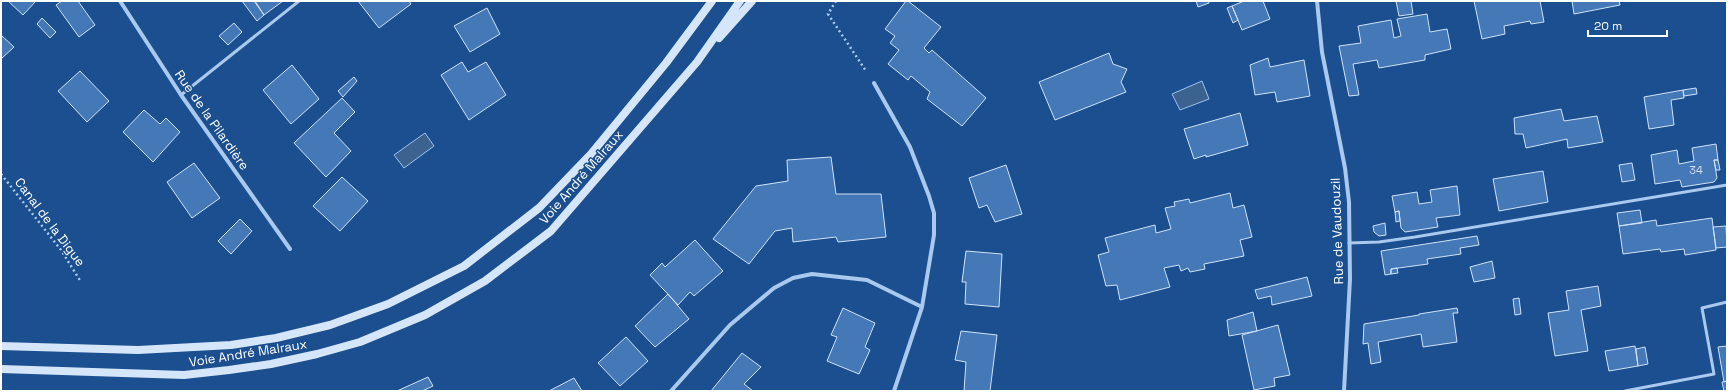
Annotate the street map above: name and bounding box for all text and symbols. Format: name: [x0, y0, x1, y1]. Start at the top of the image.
scale bar: [1588, 12, 1667, 38]
text: 20 m: [1594, 18, 1622, 34]
street label: Rue de la Pilardière: [171, 67, 253, 173]
street label: Voie André Malraux: [535, 126, 627, 228]
house number: 34: [1689, 163, 1703, 177]
street label: Canal de la Digue: [11, 174, 89, 270]
street label: Rue de Vaudouzil: [1327, 177, 1347, 285]
street label: Voie André Malraux: [188, 335, 309, 371]

